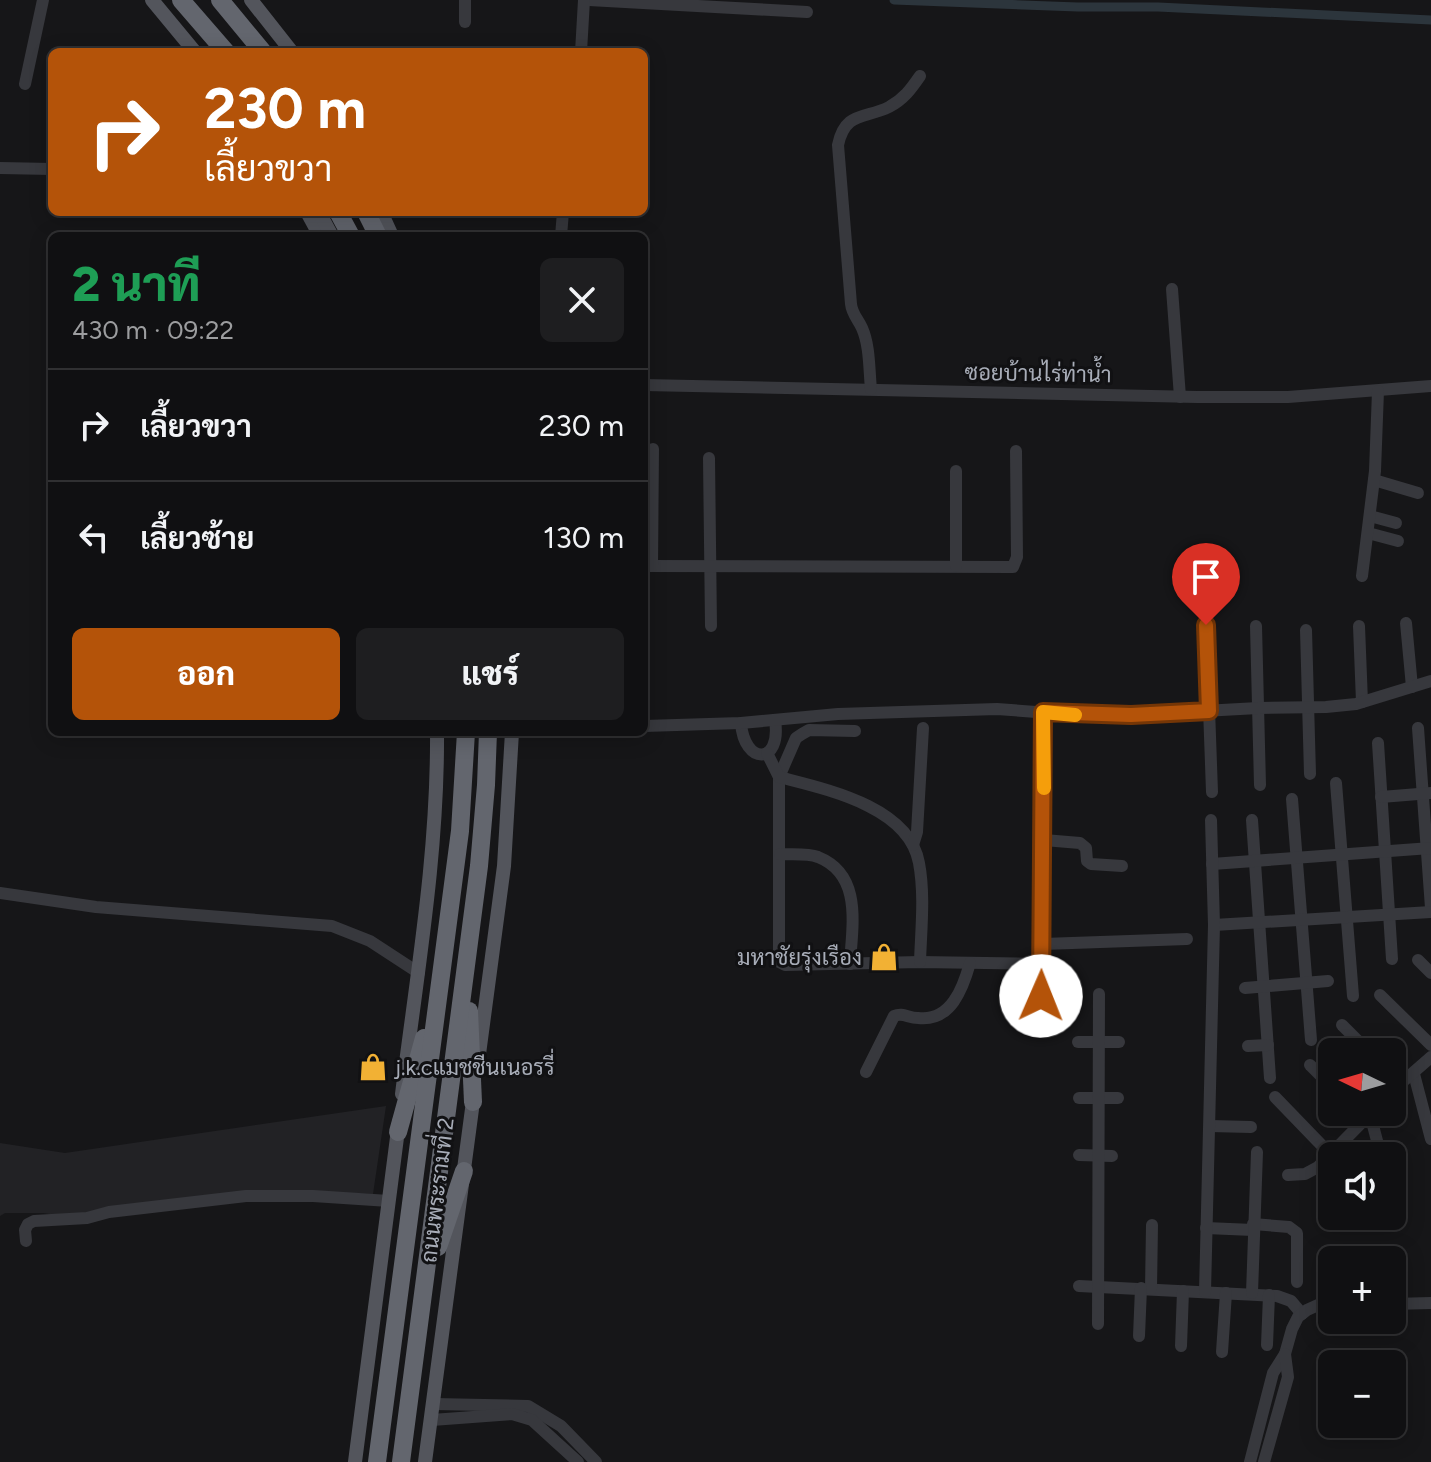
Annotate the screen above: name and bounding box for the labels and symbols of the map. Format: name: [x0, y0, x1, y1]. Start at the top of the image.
street label: ซอยบ้านไร่ท่าน้ำ: [964, 353, 1112, 388]
pin: [1172, 543, 1240, 625]
shop icon: มหาชัยรุ่งเรือง: [869, 942, 899, 972]
place label: มหาชัยรุ่งเรือง: [737, 944, 862, 973]
position arrow: [999, 954, 1083, 1038]
north arrow: [1318, 1038, 1406, 1126]
place label: j.k.cแมชชีนเนอรรี่: [393, 1048, 555, 1081]
shop icon: j.k.cแมชชีนเนอรรี่: [358, 1052, 388, 1082]
street label: ถนนพระรามที่ 2: [409, 1115, 460, 1264]

